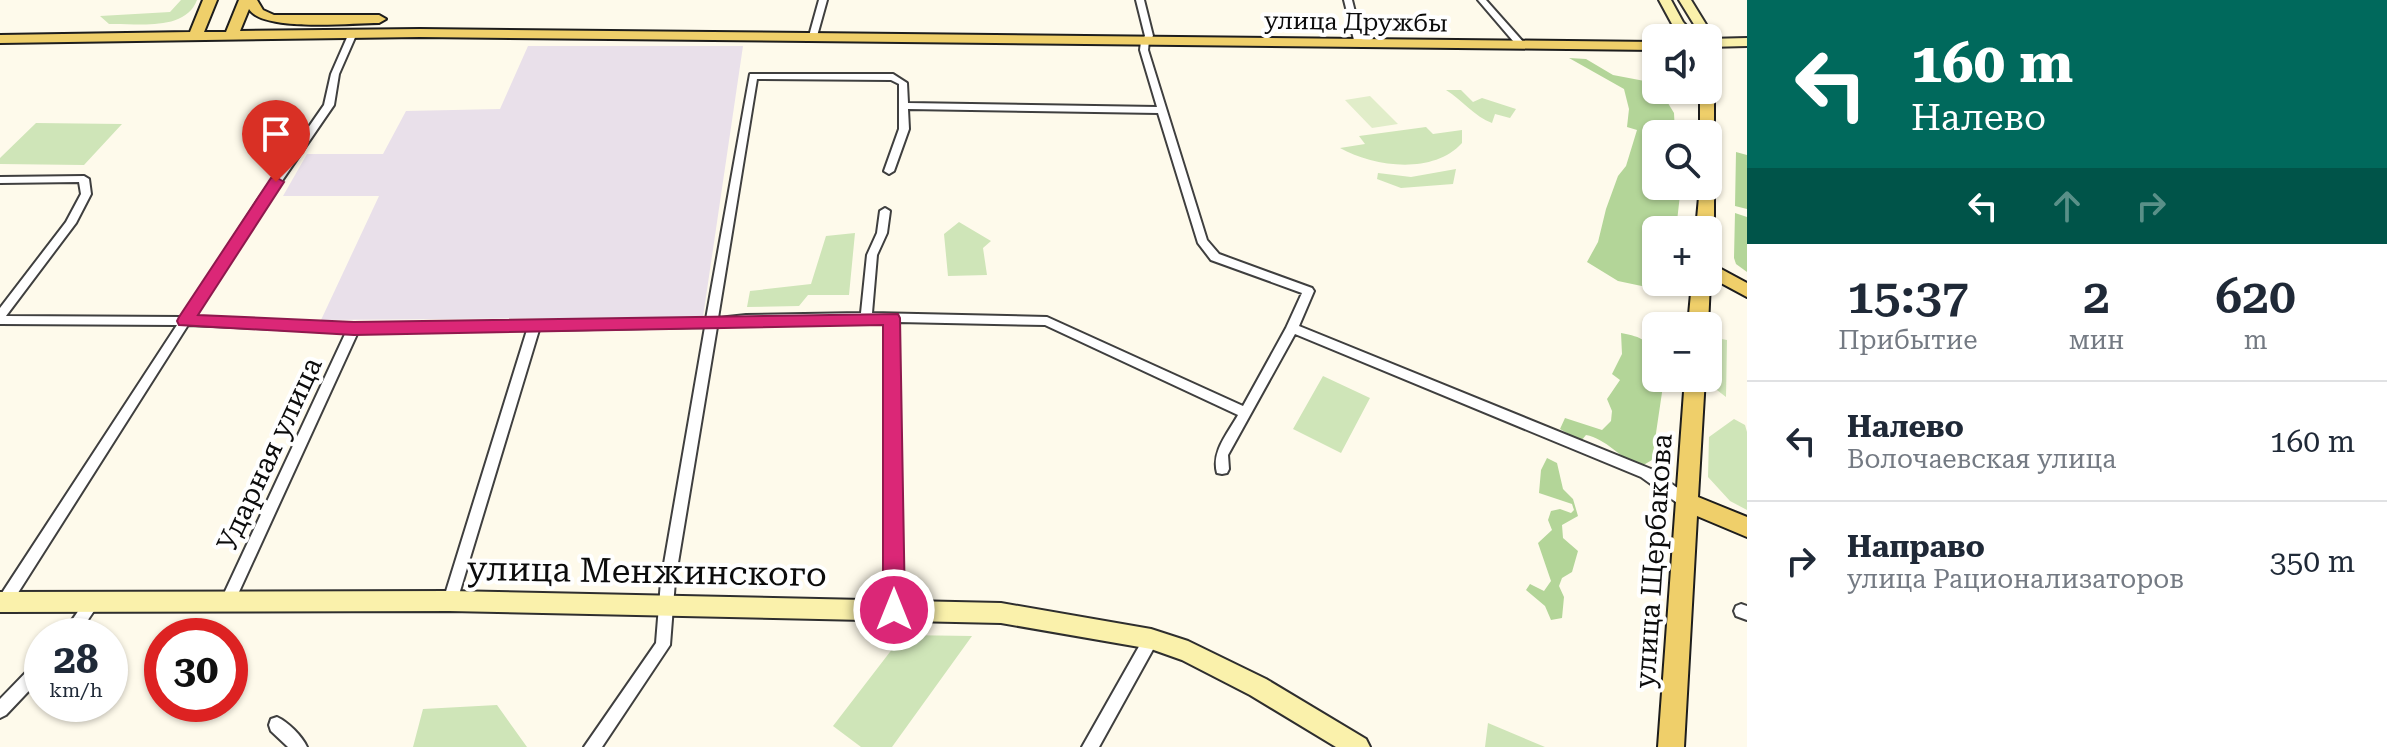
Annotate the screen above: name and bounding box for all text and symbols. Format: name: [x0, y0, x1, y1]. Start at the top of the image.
street label: улица Дружбы: [1264, 6, 1448, 38]
map controls: [1642, 24, 1722, 392]
button: sound: [1642, 24, 1722, 104]
text: 160 m: [1911, 30, 2073, 96]
icon: left: [1779, 32, 1883, 136]
text: Налево: [1911, 97, 2046, 139]
pin: [242, 100, 310, 182]
icon: arrive: [254, 112, 298, 156]
button: search: [1642, 120, 1722, 200]
icon: left: [1961, 184, 2005, 228]
icon: ahead: [2045, 184, 2089, 228]
icon: right: [2129, 184, 2173, 228]
button: +: [1642, 216, 1722, 296]
text: 15:37: [1847, 269, 1969, 325]
text: 2: [2083, 269, 2110, 325]
text: 620: [2215, 269, 2296, 325]
button: −: [1642, 312, 1722, 392]
text: Прибытие: [1838, 325, 1978, 355]
text: мин: [2069, 325, 2124, 355]
text: m: [2244, 325, 2267, 355]
street label: Ударная улица: [210, 352, 329, 556]
text: Налево: [1847, 409, 1964, 444]
icon: left: [1779, 419, 1823, 463]
text: 160 m: [2270, 424, 2355, 459]
street label: улица Щербакова: [1628, 433, 1679, 689]
text: Волочаевская улица: [1847, 444, 2116, 474]
text: Направо: [1847, 529, 1985, 564]
icon: right: [1779, 539, 1823, 583]
text: 350 m: [2270, 544, 2355, 579]
street label: улица Менжинского: [467, 548, 827, 594]
text: улица Рационализаторов: [1847, 564, 2184, 594]
position arrow: [852, 568, 936, 652]
speed limit sign: 30: [144, 618, 248, 722]
text: 28: [54, 636, 98, 683]
text: km/h: [49, 678, 103, 702]

